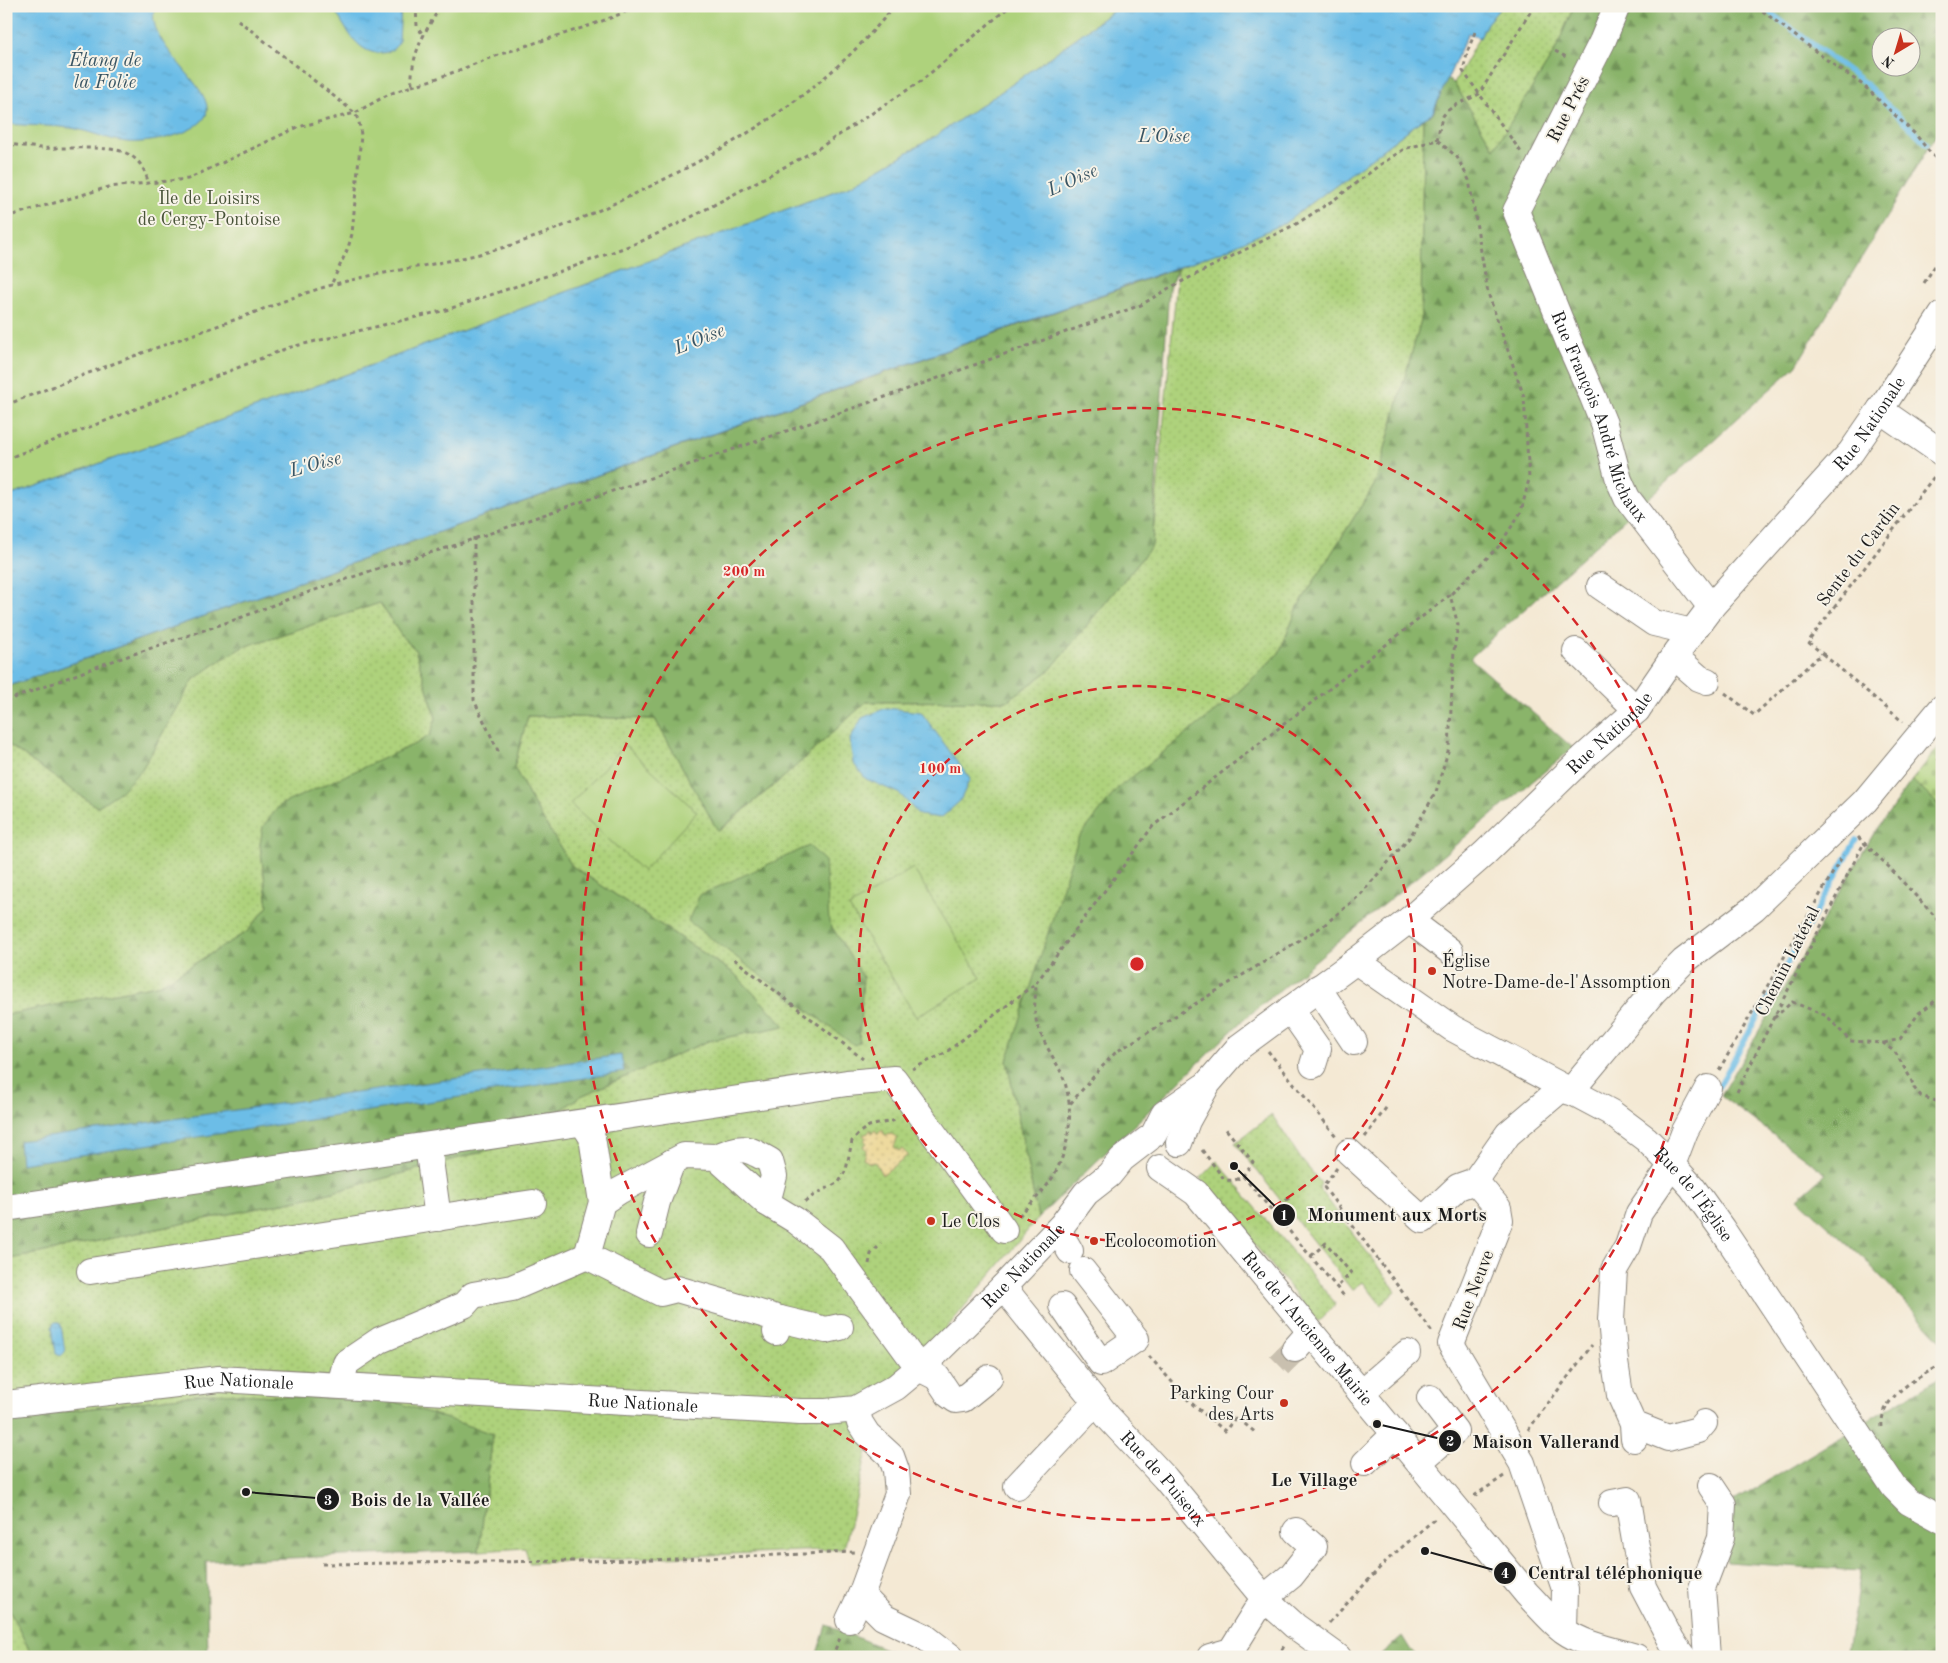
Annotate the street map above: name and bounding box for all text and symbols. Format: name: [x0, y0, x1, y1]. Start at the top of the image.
north arrow: [1870, 28, 1920, 78]
water label: Étang de la Folie: [68, 47, 142, 93]
text: N: [1880, 52, 1897, 70]
street label: Rue Prés: [1545, 73, 1593, 145]
water label: L’Oise: [1137, 128, 1190, 147]
water label: L'Oise: [1044, 162, 1101, 201]
park label: Île de Loisirs de Cergy-Pontoise: [138, 186, 280, 229]
street label: Rue François André Michaux: [1547, 309, 1650, 526]
water label: L'Oise: [671, 321, 728, 359]
street label: Rue Nationale: [1831, 374, 1909, 475]
water label: L'Oise: [287, 449, 344, 482]
street label: Sente du Cardin: [1814, 499, 1904, 610]
text: 200 m: [723, 565, 765, 580]
street label: Rue Nationale: [1564, 689, 1656, 778]
text: 100 m: [919, 762, 961, 777]
street label: Chemin Latéral: [1752, 903, 1823, 1019]
place label: Église Notre-Dame-de-l'Assomption: [1442, 949, 1671, 992]
centre of rings: [1128, 955, 1146, 973]
marker: Église Notre-Dame-de-l'Assomption: [1426, 965, 1438, 977]
street label: Rue de l'Église: [1650, 1144, 1736, 1245]
callout: Monument aux Morts: [1272, 1198, 1496, 1232]
text: Monument aux Morts: [1307, 1207, 1487, 1226]
text: 1: [1280, 1209, 1288, 1224]
place label: Le Clos: [941, 1213, 1000, 1231]
marker: Le Clos: [925, 1215, 937, 1227]
street label: Rue Nationale: [979, 1220, 1069, 1312]
place label: Ecolocomotion: [1104, 1233, 1217, 1251]
marker: Ecolocomotion: [1088, 1235, 1100, 1247]
street label: Rue de l'Ancienne Mairie: [1238, 1248, 1376, 1409]
street label: Rue Neuve: [1450, 1248, 1497, 1333]
street label: Rue Nationale: [183, 1371, 294, 1393]
place label: Parking Cour des Arts: [1170, 1385, 1275, 1424]
street label: Rue Nationale: [587, 1392, 698, 1416]
marker: Parking Cour des Arts: [1278, 1397, 1290, 1409]
callout: Maison Vallerand: [1437, 1424, 1630, 1458]
street label: Rue de Puiseux: [1116, 1428, 1209, 1530]
text: Maison Vallerand: [1472, 1434, 1620, 1453]
text: 2: [1446, 1435, 1454, 1450]
district label: Le Village: [1271, 1472, 1357, 1491]
callout: Bois de la Vallée: [315, 1482, 500, 1516]
text: Bois de la Vallée: [350, 1492, 490, 1511]
text: 3: [324, 1494, 332, 1509]
callout: Central téléphonique: [1493, 1556, 1713, 1590]
text: Central téléphonique: [1528, 1565, 1702, 1584]
text: 4: [1501, 1567, 1509, 1582]

